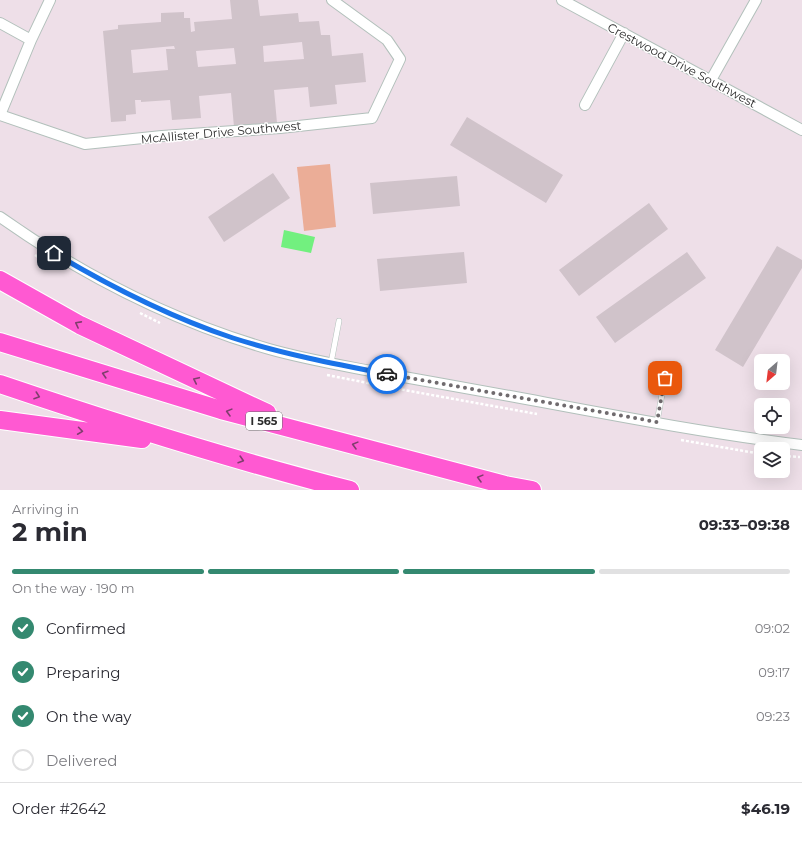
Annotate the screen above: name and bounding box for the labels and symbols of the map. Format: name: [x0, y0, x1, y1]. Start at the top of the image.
street label: Crestwood Drive Southwest: [605, 19, 759, 111]
street label: McAllister Drive Southwest: [140, 118, 302, 146]
pin: [37, 236, 71, 270]
one-way arrow: [75, 321, 83, 329]
courier: [367, 354, 407, 394]
north arrow: [754, 354, 790, 390]
pin: [648, 361, 682, 395]
one-way arrow: [101, 370, 108, 379]
one-way arrow: [192, 377, 200, 385]
one-way arrow: [33, 392, 40, 400]
one-way arrow: [226, 408, 233, 417]
road number: I 565: [246, 412, 282, 430]
one-way arrow: [77, 426, 83, 435]
one-way arrow: [351, 441, 358, 450]
one-way arrow: [237, 455, 244, 464]
one-way arrow: [477, 474, 484, 483]

